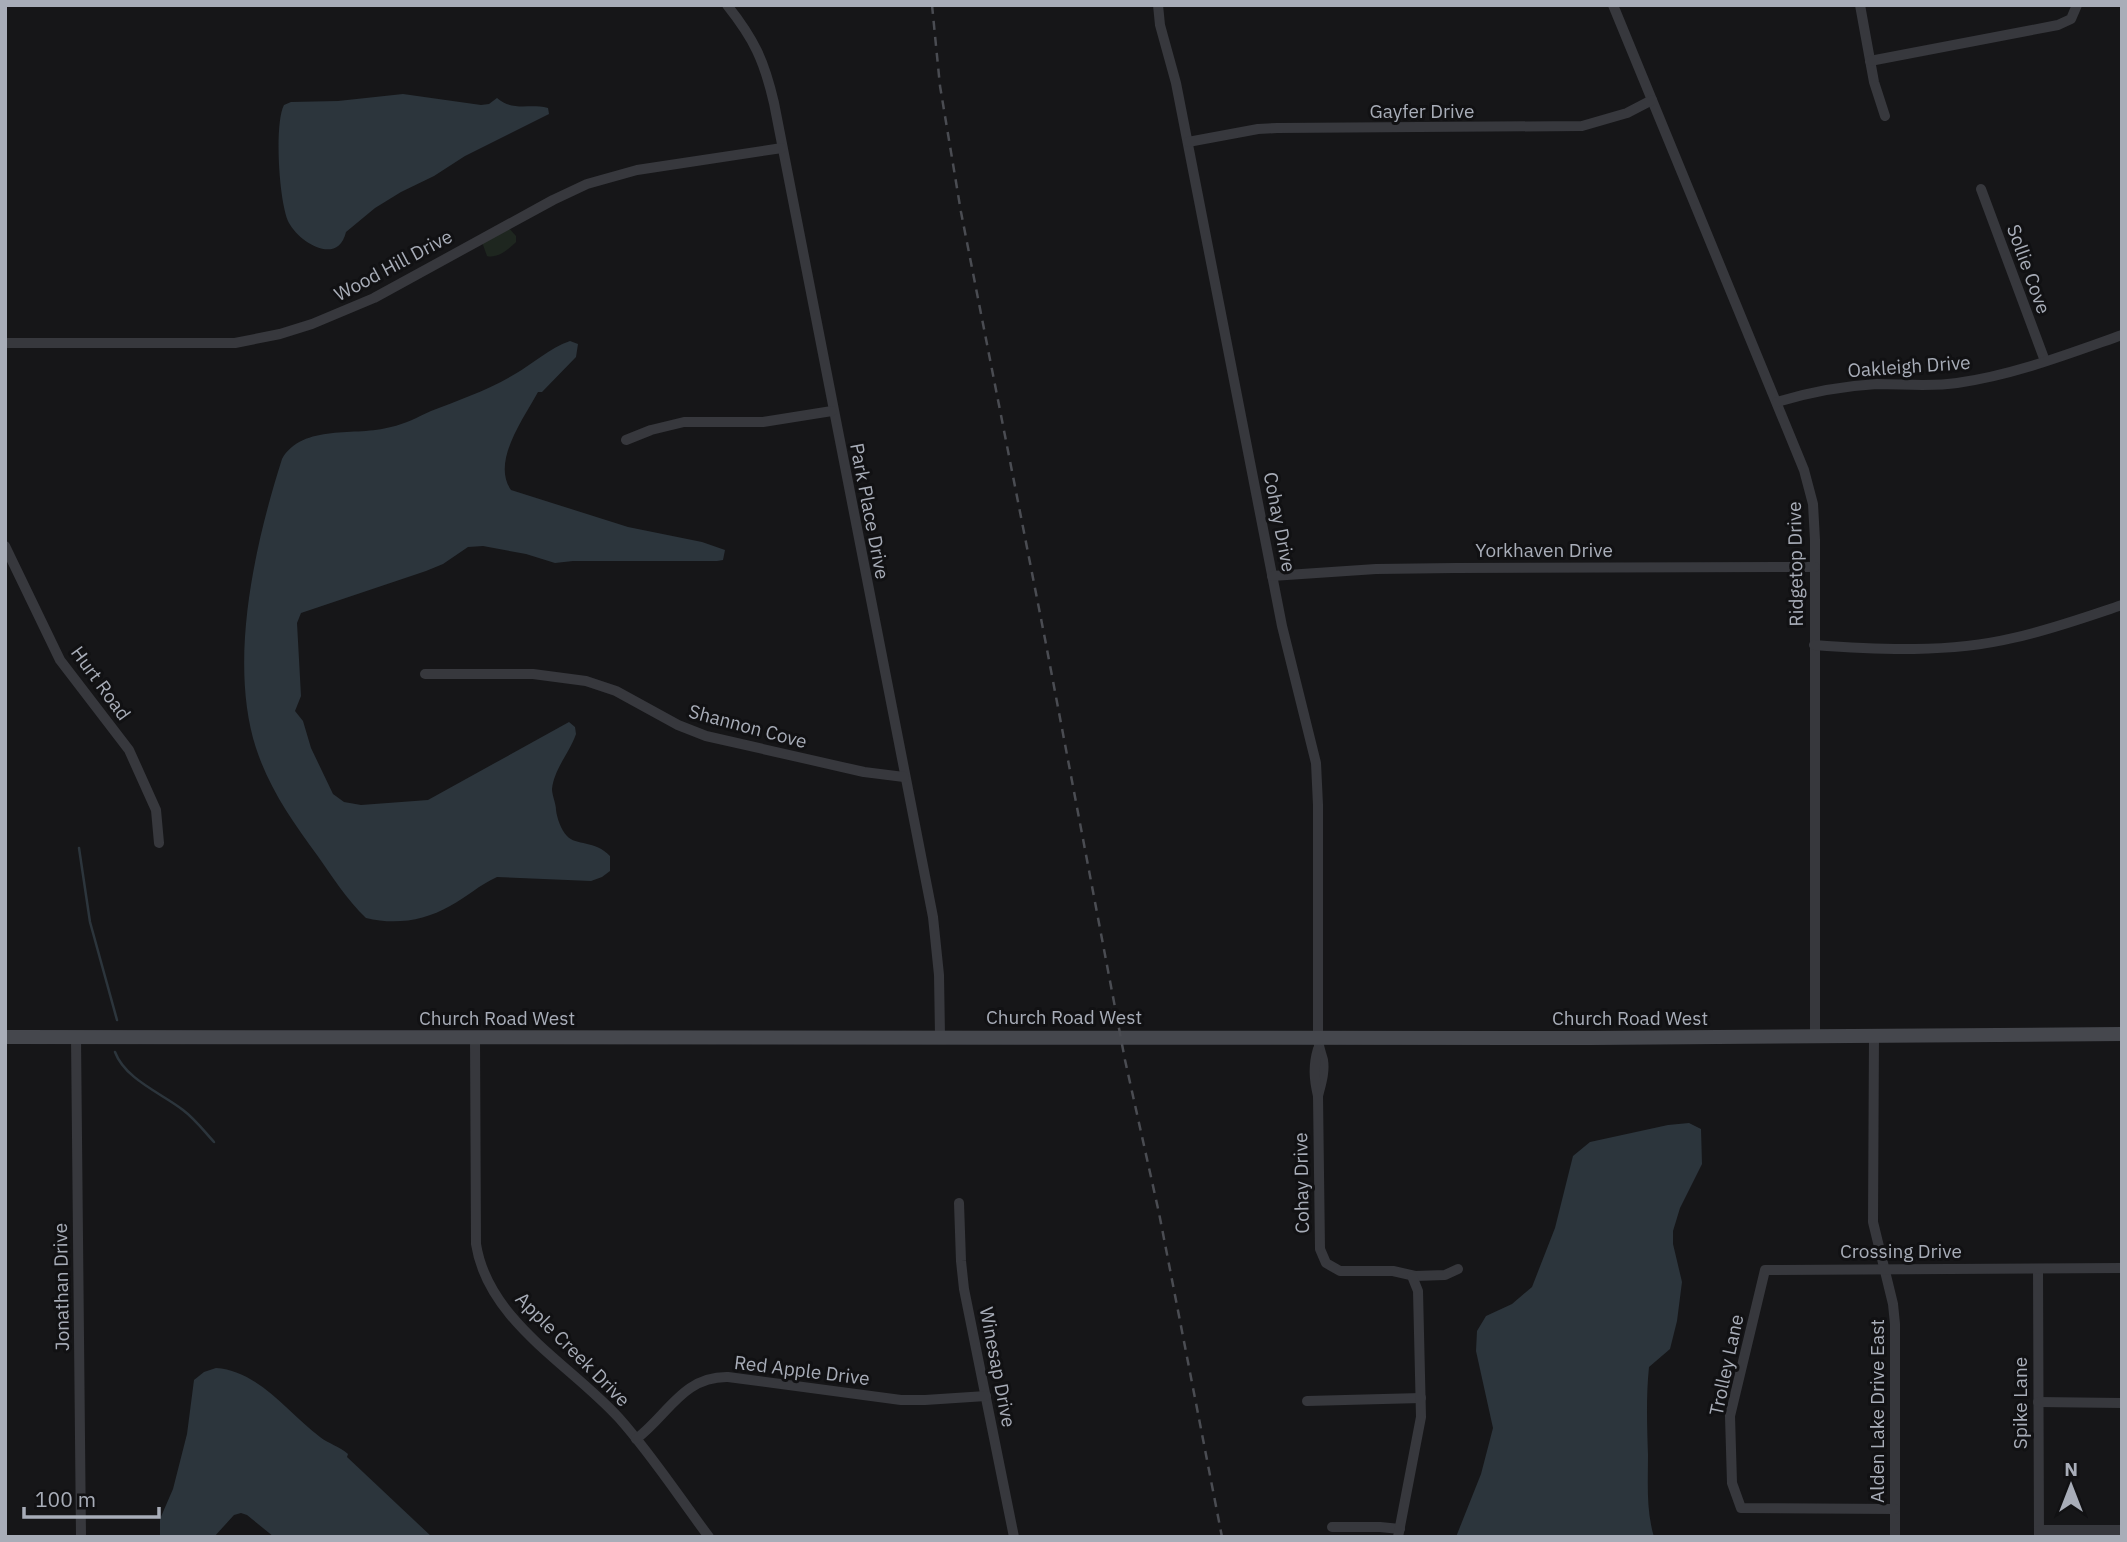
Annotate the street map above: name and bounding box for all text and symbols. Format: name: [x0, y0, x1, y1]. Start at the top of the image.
street label: Gayfer Drive: [1370, 99, 1474, 123]
street label: Sollie Cove: [2002, 221, 2056, 317]
street label: Wood Hill Drive: [330, 224, 456, 306]
street label: Oakleigh Drive: [1847, 350, 1971, 382]
street label: Park Place Drive: [845, 441, 895, 581]
street label: Cohay Drive: [1259, 470, 1301, 574]
street label: Ridgetop Drive: [1782, 501, 1808, 627]
street label: Yorkhaven Drive: [1475, 538, 1613, 562]
street label: Hurt Road: [66, 641, 136, 725]
street label: Shannon Cove: [686, 699, 810, 753]
street label: Church Road West: [986, 1005, 1142, 1029]
street label: Church Road West: [419, 1006, 575, 1030]
street label: Church Road West: [1552, 1006, 1708, 1030]
street label: Cohay Drive: [1288, 1132, 1314, 1234]
street label: Jonathan Drive: [48, 1223, 74, 1351]
street label: Crossing Drive: [1840, 1239, 1962, 1263]
street label: Apple Creek Drive: [511, 1287, 635, 1411]
street label: Winesap Drive: [975, 1305, 1021, 1429]
street label: Trolley Lane: [1704, 1312, 1748, 1418]
street label: Alden Lake Drive East: [1865, 1319, 1889, 1503]
street label: Red Apple Drive: [733, 1350, 871, 1390]
street label: Spike Lane: [2008, 1357, 2032, 1449]
north arrow: [2036, 1451, 2106, 1521]
text: N: [2064, 1457, 2078, 1481]
scale bar: [24, 1476, 159, 1520]
text: 100 m: [35, 1485, 96, 1513]

